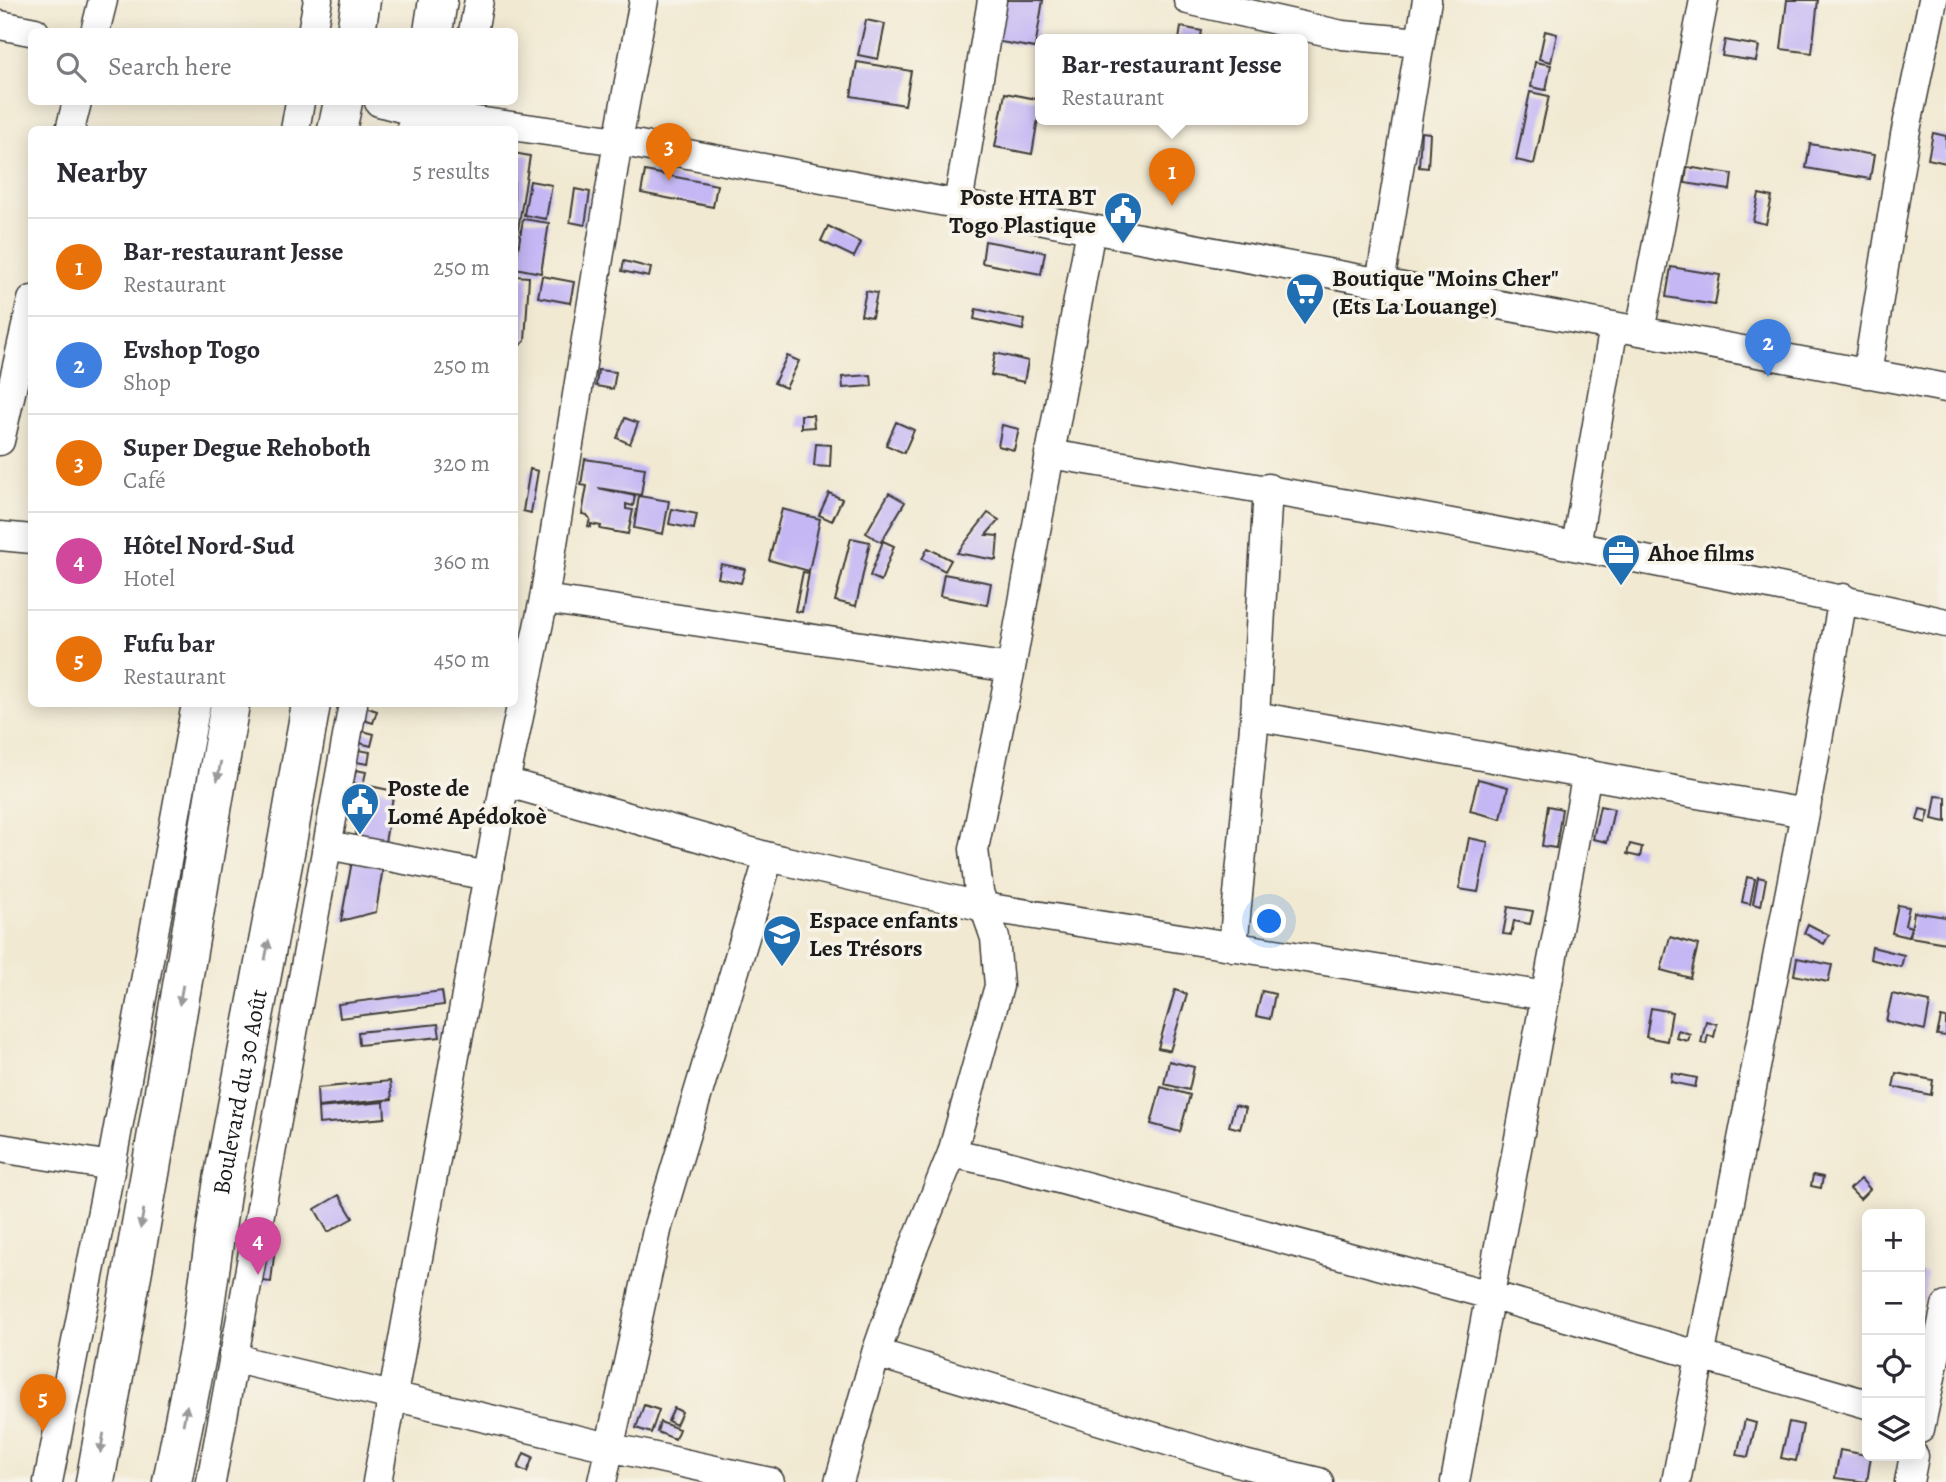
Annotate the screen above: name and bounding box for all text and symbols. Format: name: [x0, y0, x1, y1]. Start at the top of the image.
search box: [28, 28, 518, 105]
popup: [1035, 34, 1308, 125]
text: Bar-restaurant Jesse: [1061, 47, 1282, 82]
icon: search: [52, 48, 90, 86]
text: Search here: [108, 49, 232, 84]
text: Restaurant: [1061, 82, 1164, 113]
pin: 3: [646, 123, 692, 181]
pin: 1: [1149, 148, 1195, 206]
text: Nearby: [56, 152, 147, 192]
text: 5 results: [413, 156, 490, 187]
place label: Poste HTA BT Togo Plastique: [949, 181, 1096, 241]
public building icon: Poste HTA BT Togo Plastique: [1102, 190, 1144, 245]
text: Bar-restaurant Jesse: [123, 234, 344, 269]
text: 1: [75, 252, 83, 283]
text: 250 m: [433, 252, 490, 283]
place label: Boutique "Moins Cher" (Ets La Louange): [1332, 262, 1559, 322]
text: Restaurant: [123, 269, 226, 300]
supermarket icon: Boutique "Moins Cher" (Ets La Louange): [1284, 271, 1326, 326]
pin: 2: [1745, 319, 1791, 377]
text: Evshop Togo: [123, 332, 260, 367]
text: 2: [73, 350, 85, 381]
text: 250 m: [433, 350, 490, 381]
text: Shop: [123, 367, 171, 398]
text: Super Degue Rehoboth: [123, 430, 371, 465]
text: 3: [74, 448, 84, 479]
text: 320 m: [434, 448, 490, 479]
text: Café: [123, 465, 166, 496]
text: Hôtel Nord-Sud: [123, 528, 294, 563]
office icon: Ahoe films: [1600, 532, 1642, 587]
place label: Ahoe films: [1647, 537, 1755, 569]
text: 4: [74, 546, 84, 577]
text: 360 m: [434, 546, 490, 577]
text: Hotel: [123, 563, 175, 594]
text: Fufu bar: [123, 626, 215, 661]
text: 5: [74, 644, 84, 675]
text: 450 m: [434, 644, 490, 675]
text: Restaurant: [123, 661, 226, 692]
one-way arrow: [213, 760, 224, 782]
place label: Poste de Lomé Apédokoè: [387, 772, 547, 832]
public building icon: Poste de Lomé Apédokoè: [339, 781, 381, 836]
place label: Espace enfants Les Trésors: [809, 904, 958, 964]
your location: [1252, 904, 1286, 938]
school or university icon: Espace enfants Les Trésors: [761, 913, 803, 968]
one-way arrow: [262, 939, 273, 961]
one-way arrow: [175, 984, 186, 1006]
street label: Boulevard du 30 Août: [205, 986, 275, 1197]
one-way arrow: [136, 1208, 147, 1230]
map controls: [1862, 1209, 1925, 1461]
button: +: [1862, 1209, 1925, 1272]
pin: 4: [235, 1217, 281, 1275]
button: −: [1862, 1272, 1925, 1335]
button: locate: [1862, 1335, 1925, 1398]
pin: 5: [20, 1374, 66, 1432]
button: layers: [1862, 1398, 1925, 1461]
one-way arrow: [180, 1404, 191, 1426]
one-way arrow: [96, 1432, 107, 1454]

